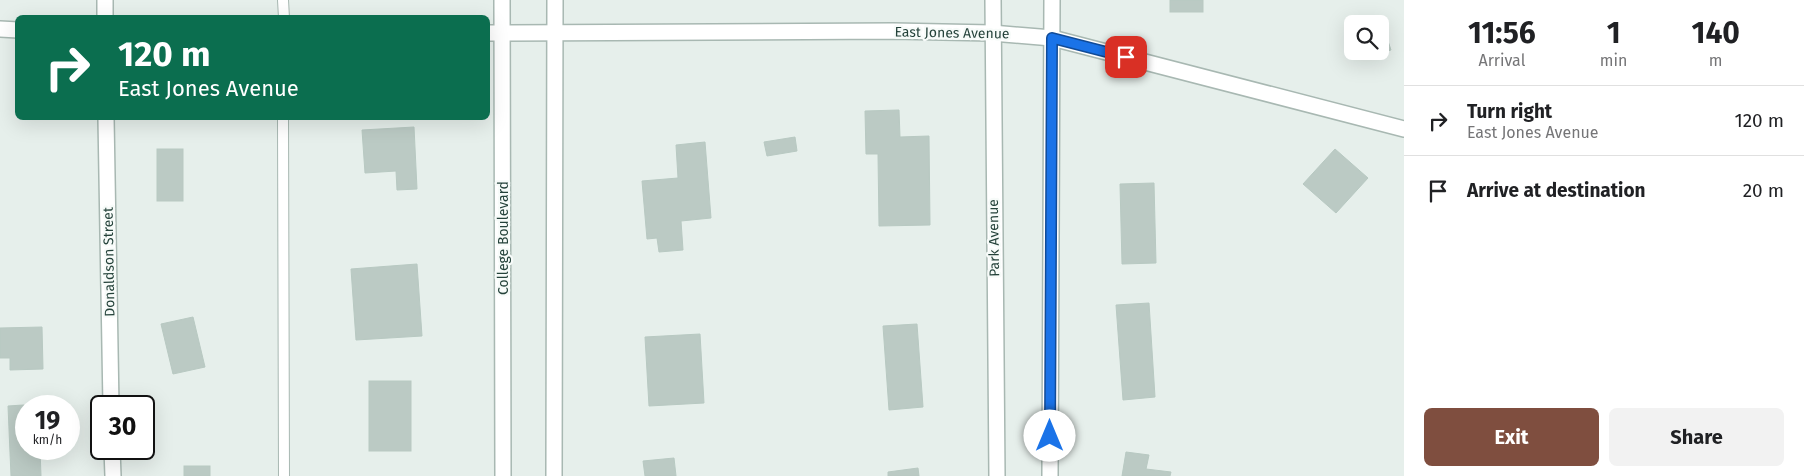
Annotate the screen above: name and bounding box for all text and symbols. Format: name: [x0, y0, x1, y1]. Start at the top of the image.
map controls: [1344, 15, 1389, 60]
button: search: [1344, 15, 1389, 60]
text: 11:56: [1468, 15, 1536, 51]
text: 1: [1607, 15, 1621, 51]
text: 140: [1692, 15, 1740, 51]
street label: East Jones Avenue: [894, 23, 1010, 43]
text: 120 m: [118, 33, 211, 75]
icon: right: [35, 35, 100, 100]
pin: [1105, 36, 1147, 78]
icon: arrive: [1112, 43, 1140, 71]
text: Arrival: [1478, 51, 1525, 70]
text: min: [1600, 51, 1627, 70]
text: m: [1709, 51, 1723, 70]
text: East Jones Avenue: [118, 75, 299, 102]
text: Turn right: [1467, 100, 1552, 123]
icon: right: [1424, 107, 1452, 135]
text: 120 m: [1734, 109, 1784, 132]
text: East Jones Avenue: [1467, 123, 1599, 142]
icon: arrive: [1424, 177, 1452, 205]
text: Arrive at destination: [1467, 179, 1646, 202]
text: 20 m: [1743, 179, 1784, 202]
street label: College Boulevard: [495, 181, 512, 295]
street label: Park Avenue: [985, 199, 1003, 277]
street label: Donaldson Street: [100, 206, 118, 317]
speed limit sign: 30: [90, 395, 155, 460]
text: 19: [35, 406, 60, 436]
button: Exit: [1424, 408, 1599, 466]
button: Share: [1609, 408, 1784, 466]
position arrow: [1023, 409, 1075, 461]
text: km/h: [33, 433, 62, 447]

